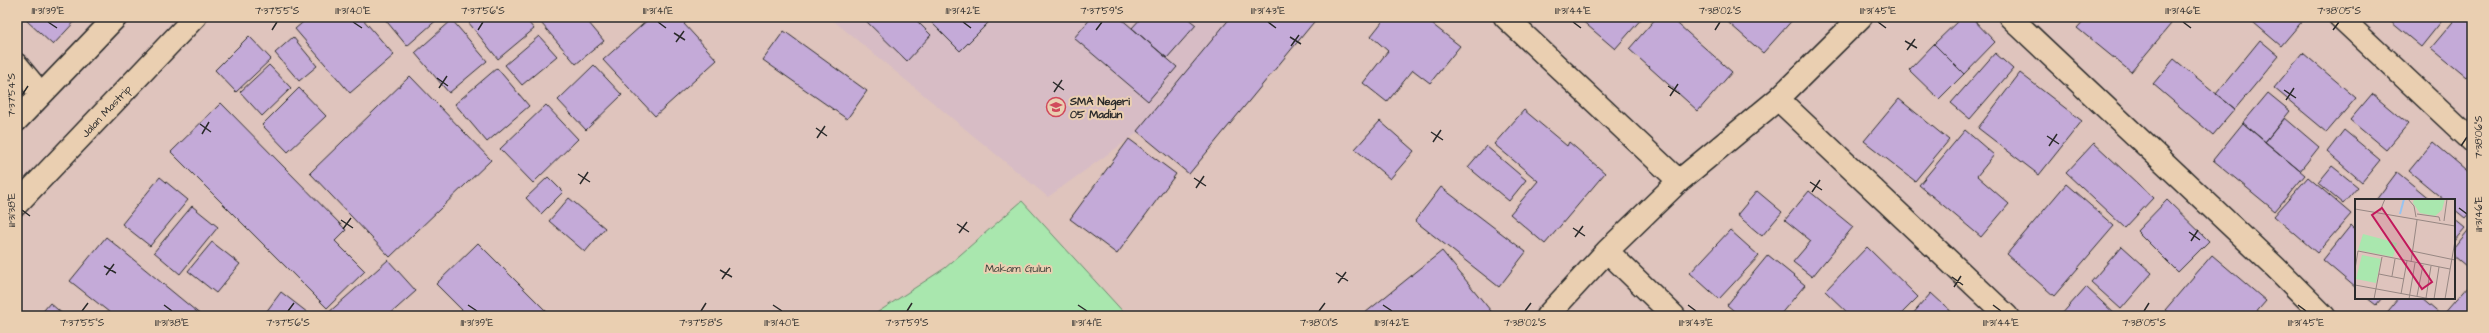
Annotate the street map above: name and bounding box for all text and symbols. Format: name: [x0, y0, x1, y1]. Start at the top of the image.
text: 111°31'39"E: [31, 4, 65, 18]
text: 7°37'55"S: [255, 4, 300, 18]
text: 111°31'40"E: [335, 4, 371, 18]
text: 7°37'56"S: [461, 4, 505, 18]
text: 111°31'41"E: [643, 4, 673, 18]
text: 111°31'42"E: [946, 4, 980, 18]
text: 7°37'59"S: [1081, 4, 1124, 18]
text: 111°31'43"E: [1251, 4, 1285, 18]
text: 111°31'44"E: [1555, 4, 1591, 18]
text: 7°38'02"S: [1699, 4, 1742, 18]
text: 111°31'45"E: [1860, 4, 1896, 18]
text: 111°31'46"E: [2165, 4, 2201, 18]
text: 7°38'05"S: [2317, 4, 2361, 18]
text: 7°37'54"S: [5, 72, 19, 117]
street label: Jalan Mastrip: [78, 82, 135, 141]
place label: SMA Negeri 05 Madiun: [1069, 94, 1130, 122]
school or university icon: SMA Negeri 05 Madiun: [1045, 96, 1067, 118]
text: 7°38'06"S: [2472, 115, 2486, 158]
text: 111°31'38"E: [5, 193, 19, 227]
text: 111°31'46"E: [2472, 196, 2486, 232]
inset map: [2355, 199, 2455, 299]
park label: Makam Gulun: [985, 261, 1052, 276]
text: 7°37'55"S: [60, 316, 105, 330]
text: 111°31'38"E: [155, 316, 189, 330]
text: 7°37'56"S: [266, 316, 310, 330]
text: 111°31'39"E: [460, 316, 494, 330]
text: 7°37'58"S: [679, 316, 723, 330]
text: 111°31'40"E: [764, 316, 800, 330]
text: 7°37'59"S: [886, 316, 929, 330]
text: 111°31'41"E: [1072, 316, 1102, 330]
text: 7°38'01"S: [1300, 316, 1339, 330]
text: 111°31'42"E: [1375, 316, 1409, 330]
text: 7°38'02"S: [1504, 316, 1547, 330]
text: 111°31'43"E: [1679, 316, 1713, 330]
text: 111°31'44"E: [1983, 316, 2019, 330]
text: 7°38'05"S: [2122, 316, 2166, 330]
text: 111°31'45"E: [2288, 316, 2324, 330]

